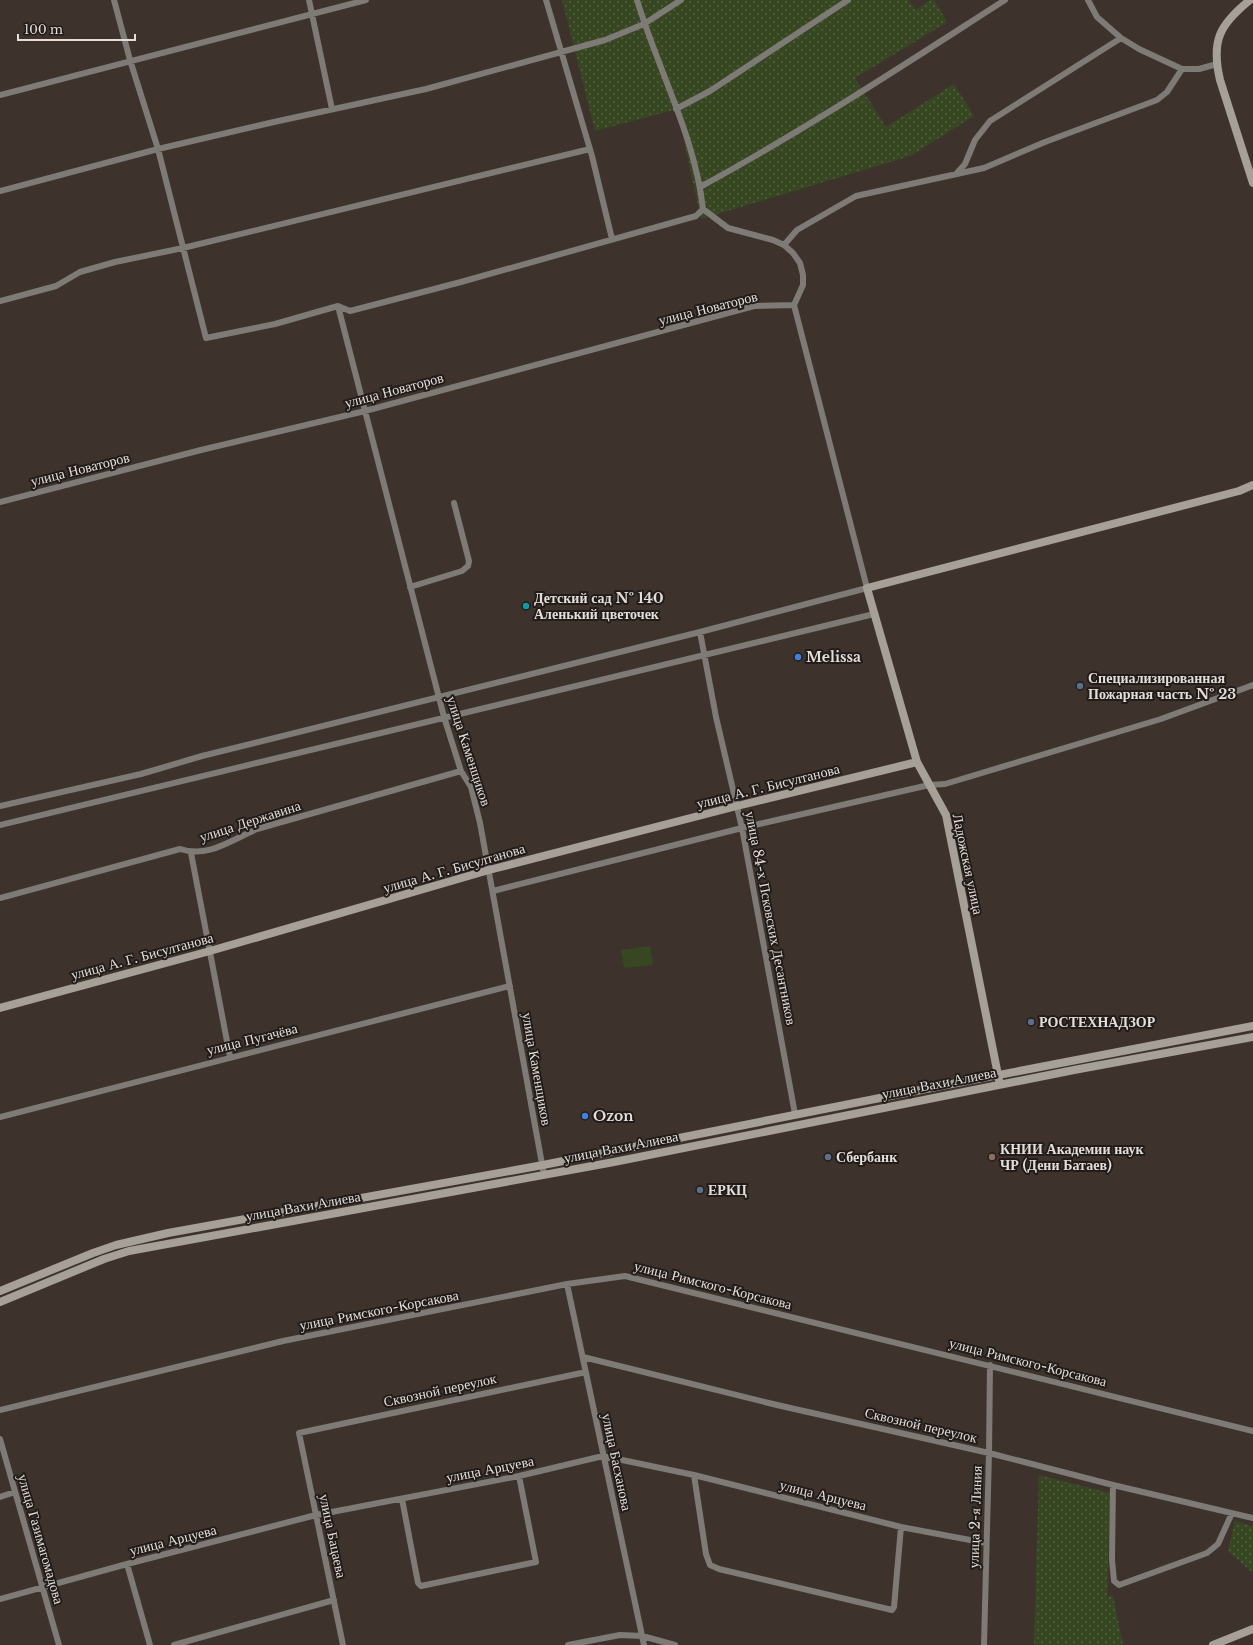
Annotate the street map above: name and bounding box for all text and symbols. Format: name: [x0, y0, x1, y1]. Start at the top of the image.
scale bar: [18, 16, 135, 42]
text: 100 m: [24, 22, 63, 37]
street label: улица Новаторов: [657, 287, 760, 329]
street label: улица Новаторов: [343, 368, 446, 412]
street label: улица Новаторов: [29, 448, 132, 490]
place label: Детский сад № 140 Аленький цветочек: [534, 589, 664, 623]
marker: Детский сад № 140 Аленький цветочек: [521, 601, 531, 611]
place label: Melissa: [806, 648, 861, 666]
marker: Melissa: [793, 652, 803, 662]
place label: Специализированная Пожарная часть № 23: [1088, 669, 1236, 703]
marker: Специализированная Пожарная часть № 23: [1075, 681, 1085, 691]
street label: улица Каменщиков: [443, 694, 495, 809]
street label: улица А. Г. Бисултанова: [695, 759, 842, 812]
street label: улица Державина: [197, 796, 304, 846]
street label: улица 84-х Псковских Десантников: [741, 810, 801, 1027]
street label: Ладожская улица: [948, 812, 988, 917]
street label: улица А. Г. Бисултанова: [381, 839, 528, 897]
street label: улица А. Г. Бисултанова: [69, 928, 216, 984]
street label: улица Каменщиков: [518, 1011, 556, 1127]
place label: РОСТЕХНАДЗОР: [1039, 1013, 1156, 1031]
marker: РОСТЕХНАДЗОР: [1026, 1017, 1036, 1027]
street label: улица Пугачёва: [205, 1019, 300, 1059]
street label: улица Вахи Алиева: [880, 1063, 998, 1103]
place label: Ozon: [593, 1107, 634, 1125]
marker: Ozon: [580, 1111, 590, 1121]
street label: улица Вахи Алиева: [562, 1127, 680, 1167]
place label: КНИИ Академии наук ЧР (Дени Батаев): [1000, 1140, 1145, 1174]
place label: Сбербанк: [836, 1148, 898, 1166]
marker: Сбербанк: [823, 1152, 833, 1162]
marker: КНИИ Академии наук ЧР (Дени Батаев): [987, 1152, 997, 1162]
place label: ЕРКЦ: [708, 1181, 747, 1199]
marker: ЕРКЦ: [695, 1185, 705, 1195]
street label: улица Вахи Алиева: [244, 1187, 362, 1225]
street label: улица Римского-Корсакова: [632, 1257, 794, 1314]
street label: улица Римского-Корсакова: [298, 1286, 461, 1334]
street label: улица Римского-Корсакова: [947, 1334, 1109, 1391]
street label: Сквозной переулок: [382, 1369, 498, 1411]
street label: Сквозной переулок: [863, 1403, 979, 1447]
street label: улица Басханова: [598, 1412, 636, 1513]
street label: улица Арцуева: [445, 1452, 536, 1486]
street label: улица 2-я Линия: [964, 1465, 986, 1569]
street label: улица Газимагомадова: [14, 1472, 68, 1607]
street label: улица Арцуева: [778, 1476, 869, 1515]
street label: улица Бацаева: [315, 1492, 351, 1580]
street label: улица Арцуева: [128, 1520, 219, 1559]

